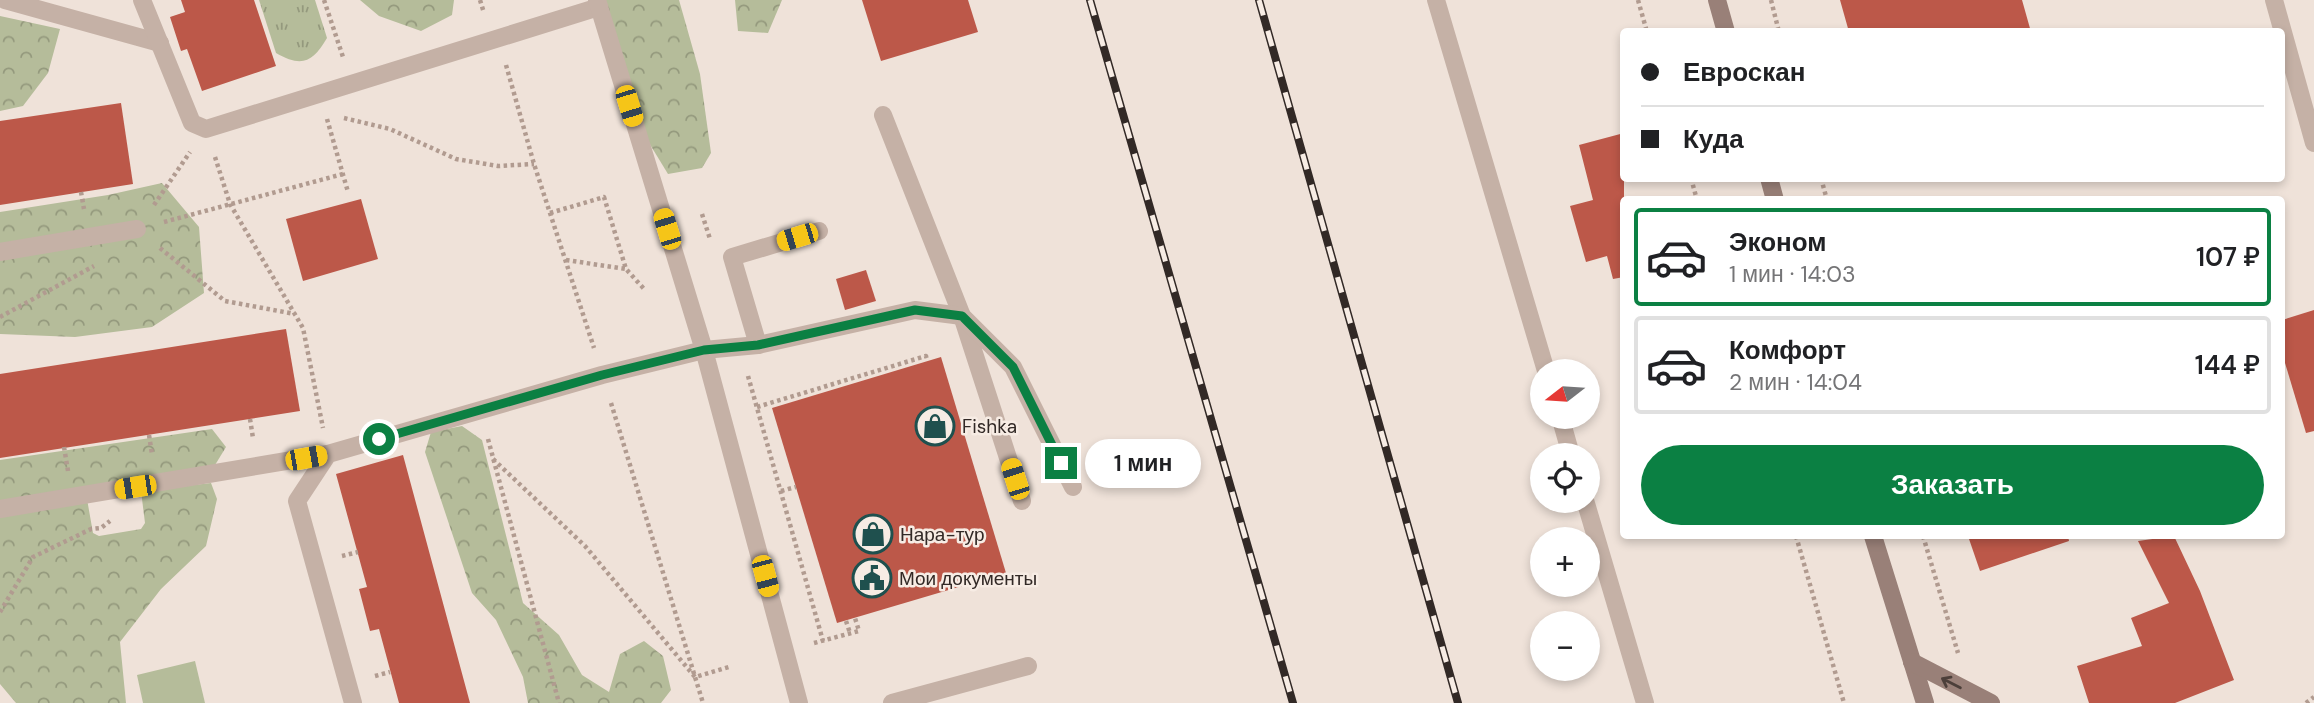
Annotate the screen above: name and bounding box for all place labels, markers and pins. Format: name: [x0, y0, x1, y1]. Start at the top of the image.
shop icon: Fishka: [914, 405, 956, 447]
place label: Fishka: [962, 414, 1017, 439]
shop icon: Нара-тур: [852, 513, 894, 555]
place label: Нара-тур: [900, 522, 984, 547]
public building icon: Мои документы: [851, 557, 893, 599]
place label: Мои документы: [899, 566, 1037, 591]

